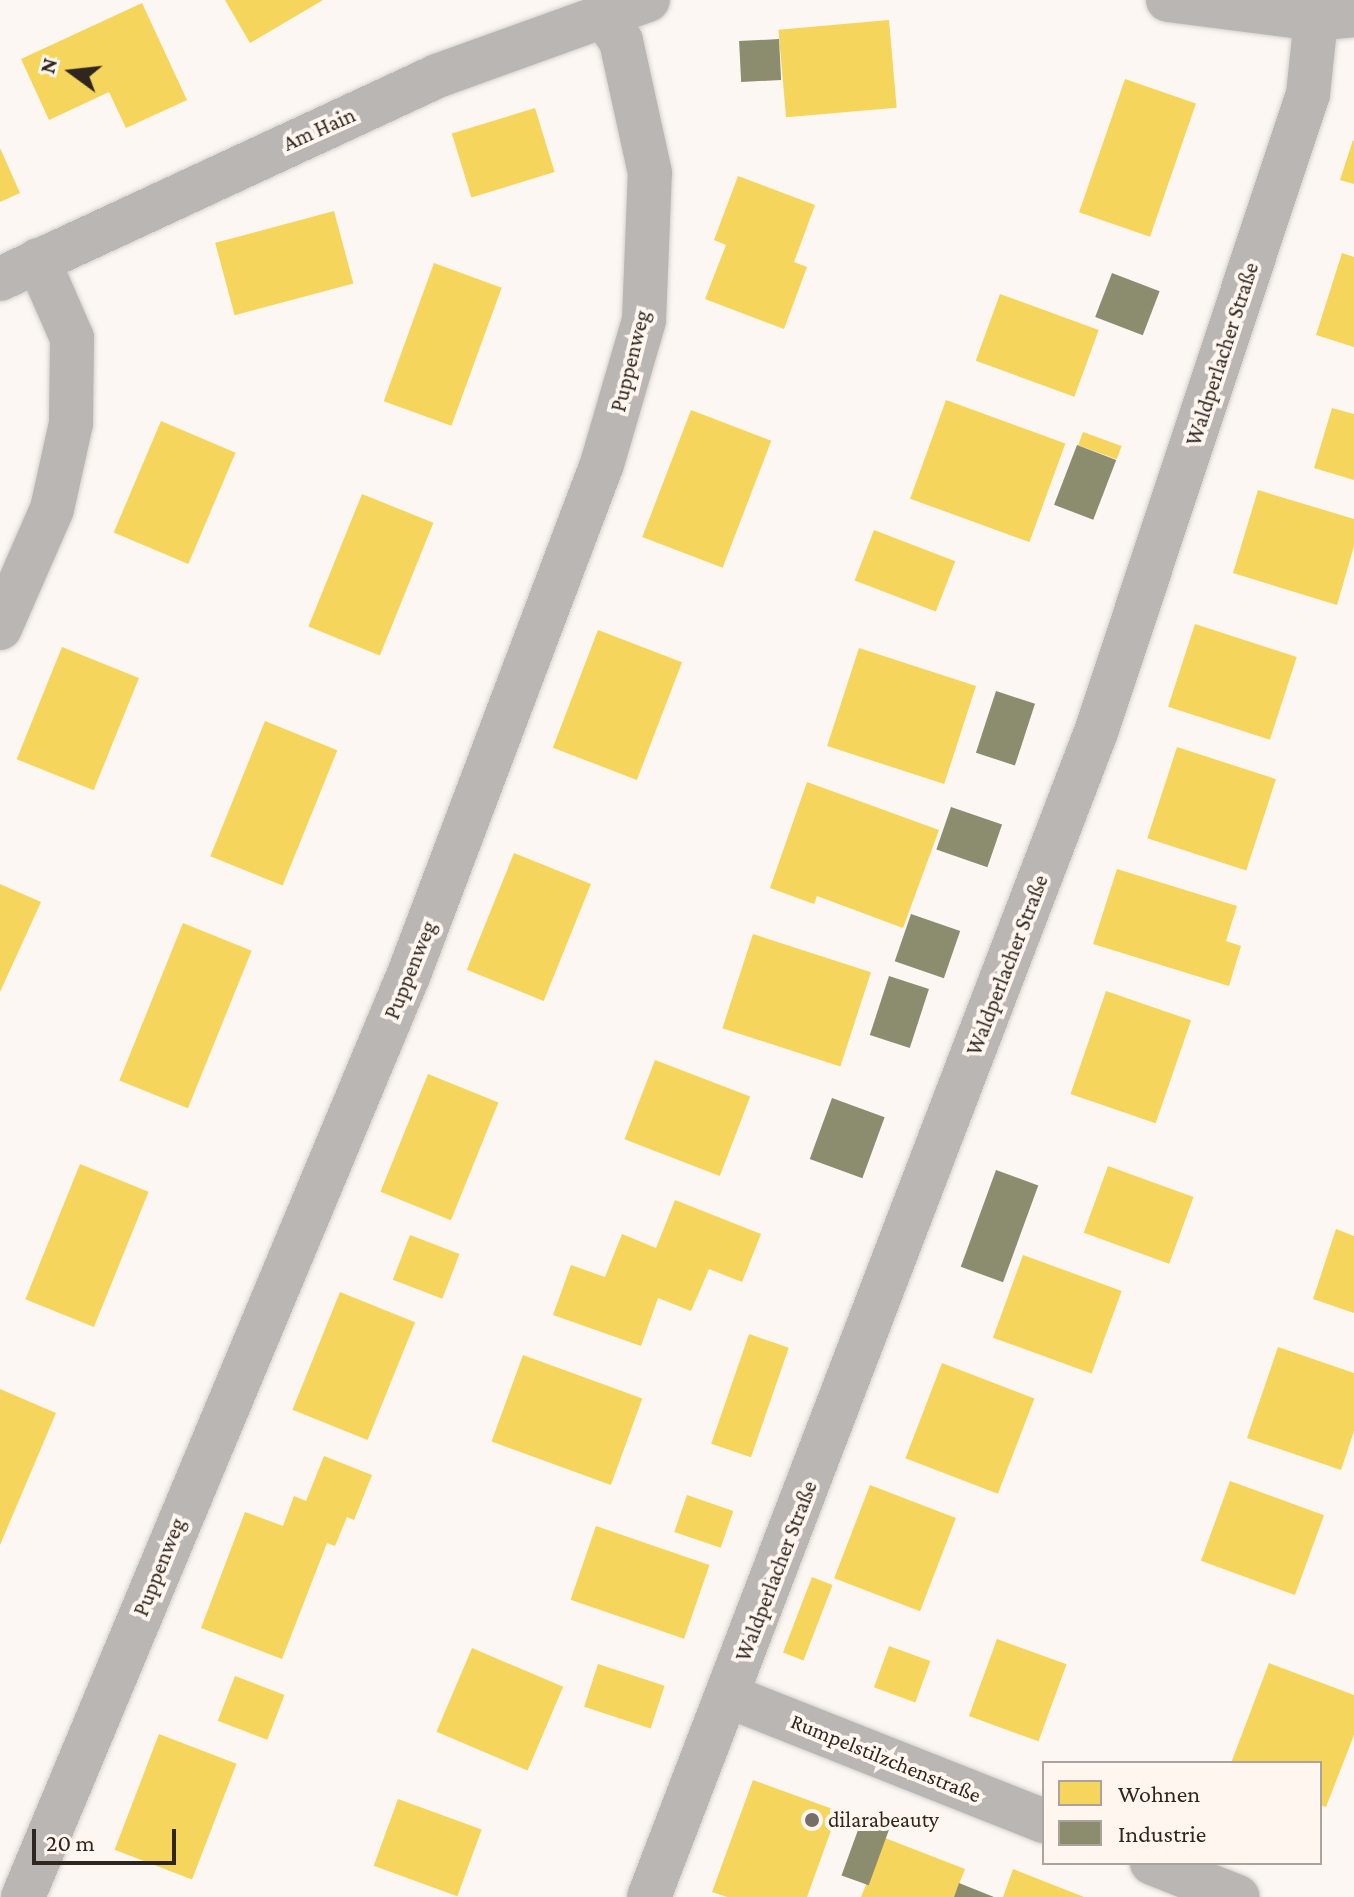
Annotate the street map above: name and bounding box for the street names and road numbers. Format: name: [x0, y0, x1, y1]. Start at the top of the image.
street label: Am Hain: [279, 101, 359, 157]
street label: Waldperlacher Straße: [1180, 259, 1264, 449]
street label: Puppenweg: [605, 308, 655, 414]
street label: Waldperlacher Straße: [960, 871, 1054, 1059]
street label: Puppenweg: [378, 917, 442, 1023]
street label: Waldperlacher Straße: [729, 1477, 823, 1665]
street label: Puppenweg: [127, 1514, 191, 1620]
street label: Rumpelstilzchenstraße: [787, 1708, 985, 1808]

